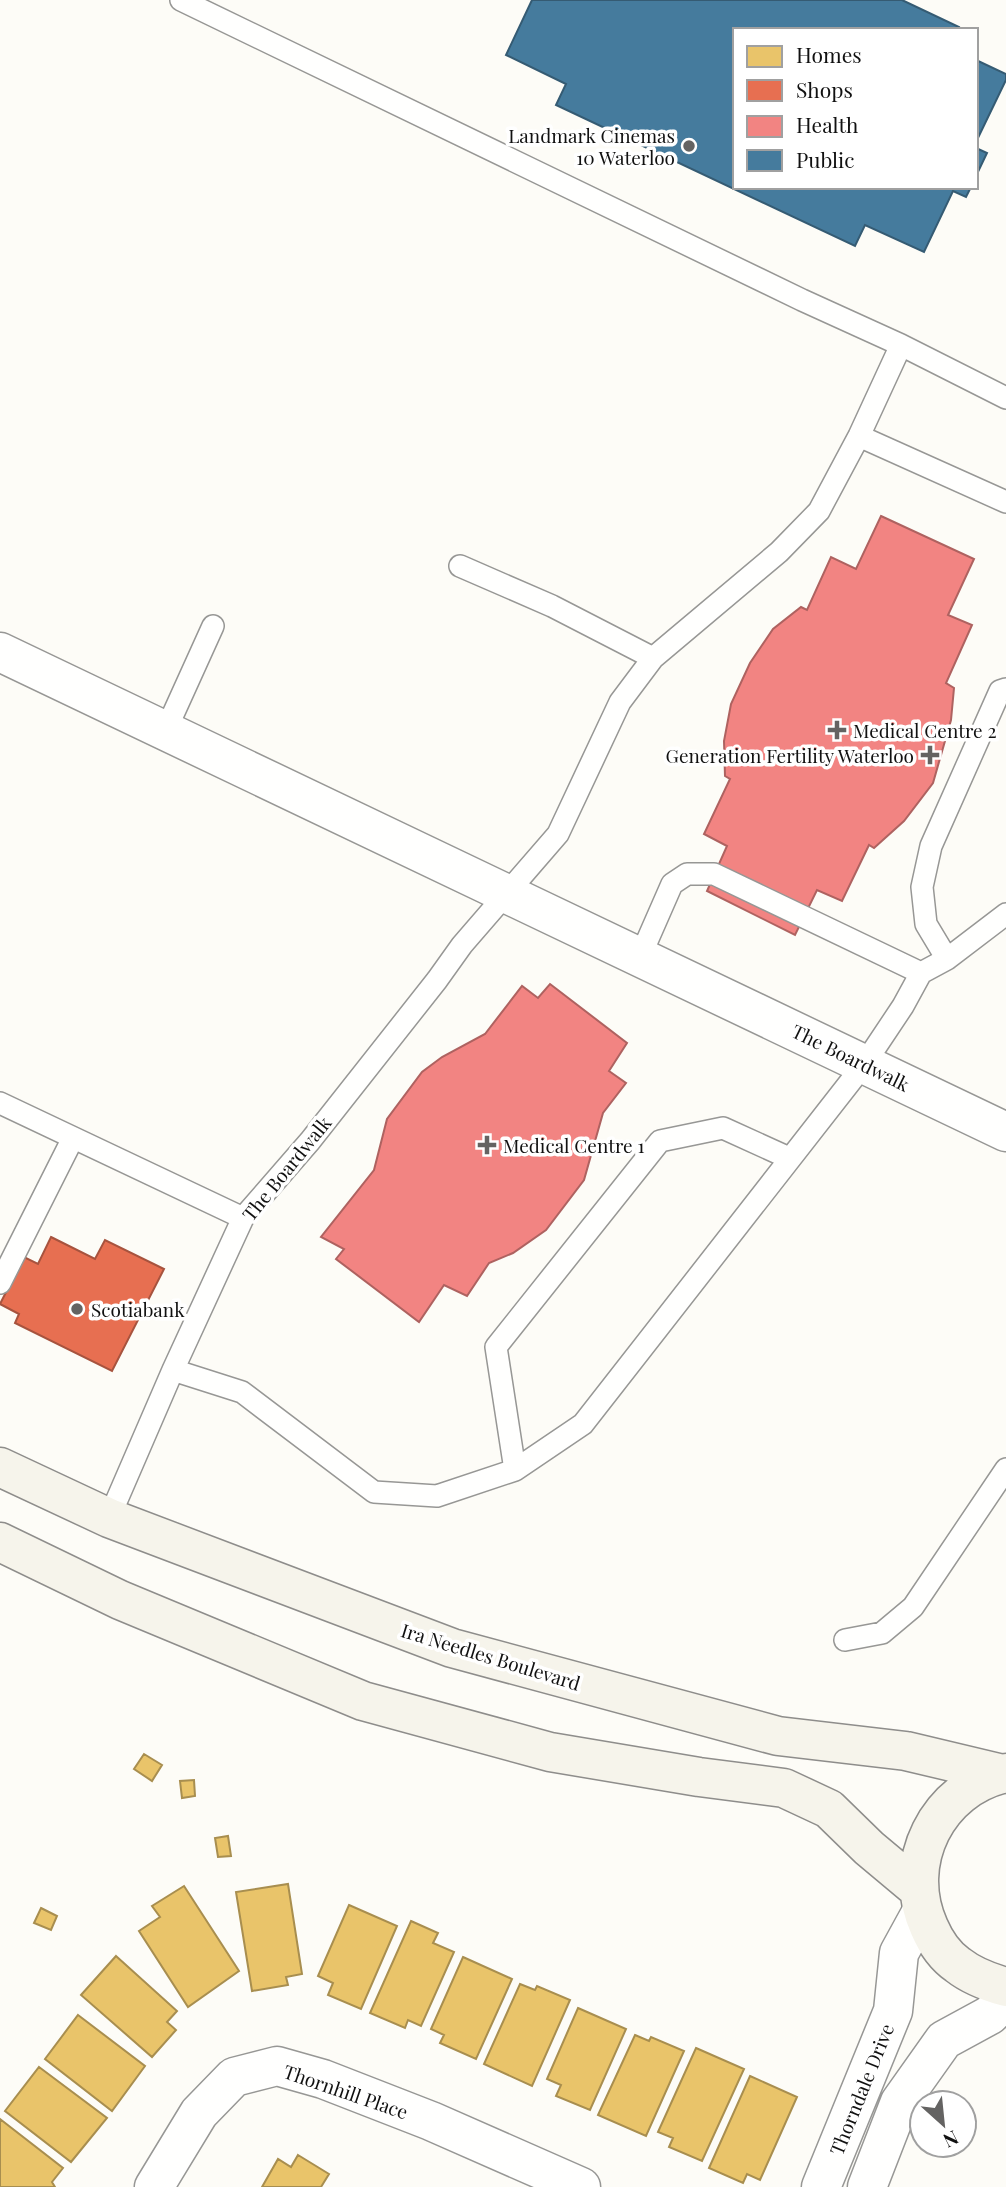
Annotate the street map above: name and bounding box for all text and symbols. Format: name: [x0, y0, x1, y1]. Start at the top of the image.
legend: [733, 28, 978, 189]
text: Homes: [796, 40, 862, 68]
text: Shops: [796, 75, 853, 103]
text: Health: [796, 110, 859, 138]
place label: Landmark Cinemas 10 Waterloo: [508, 122, 675, 170]
marker: Landmark Cinemas 10 Waterloo: [681, 138, 697, 154]
text: Public: [796, 145, 854, 173]
place label: Medical Centre 2: [853, 717, 997, 743]
marker: Medical Centre 2: [827, 720, 847, 740]
place label: Generation Fertility Waterloo: [666, 742, 914, 768]
marker: Generation Fertility Waterloo: [920, 745, 940, 765]
street label: The Boardwalk: [788, 1017, 915, 1097]
street label: The Boardwalk: [236, 1110, 337, 1226]
place label: Medical Centre 1: [503, 1132, 645, 1158]
marker: Medical Centre 1: [477, 1135, 497, 1155]
place label: Scotiabank: [91, 1296, 185, 1322]
marker: Scotiabank: [69, 1301, 85, 1317]
street label: Ira Needles Boulevard: [398, 1616, 584, 1696]
street label: Thorndale Drive: [823, 2019, 899, 2159]
street label: Thornhill Place: [280, 2058, 412, 2124]
north arrow: [908, 2089, 978, 2159]
text: N: [939, 2125, 963, 2155]

